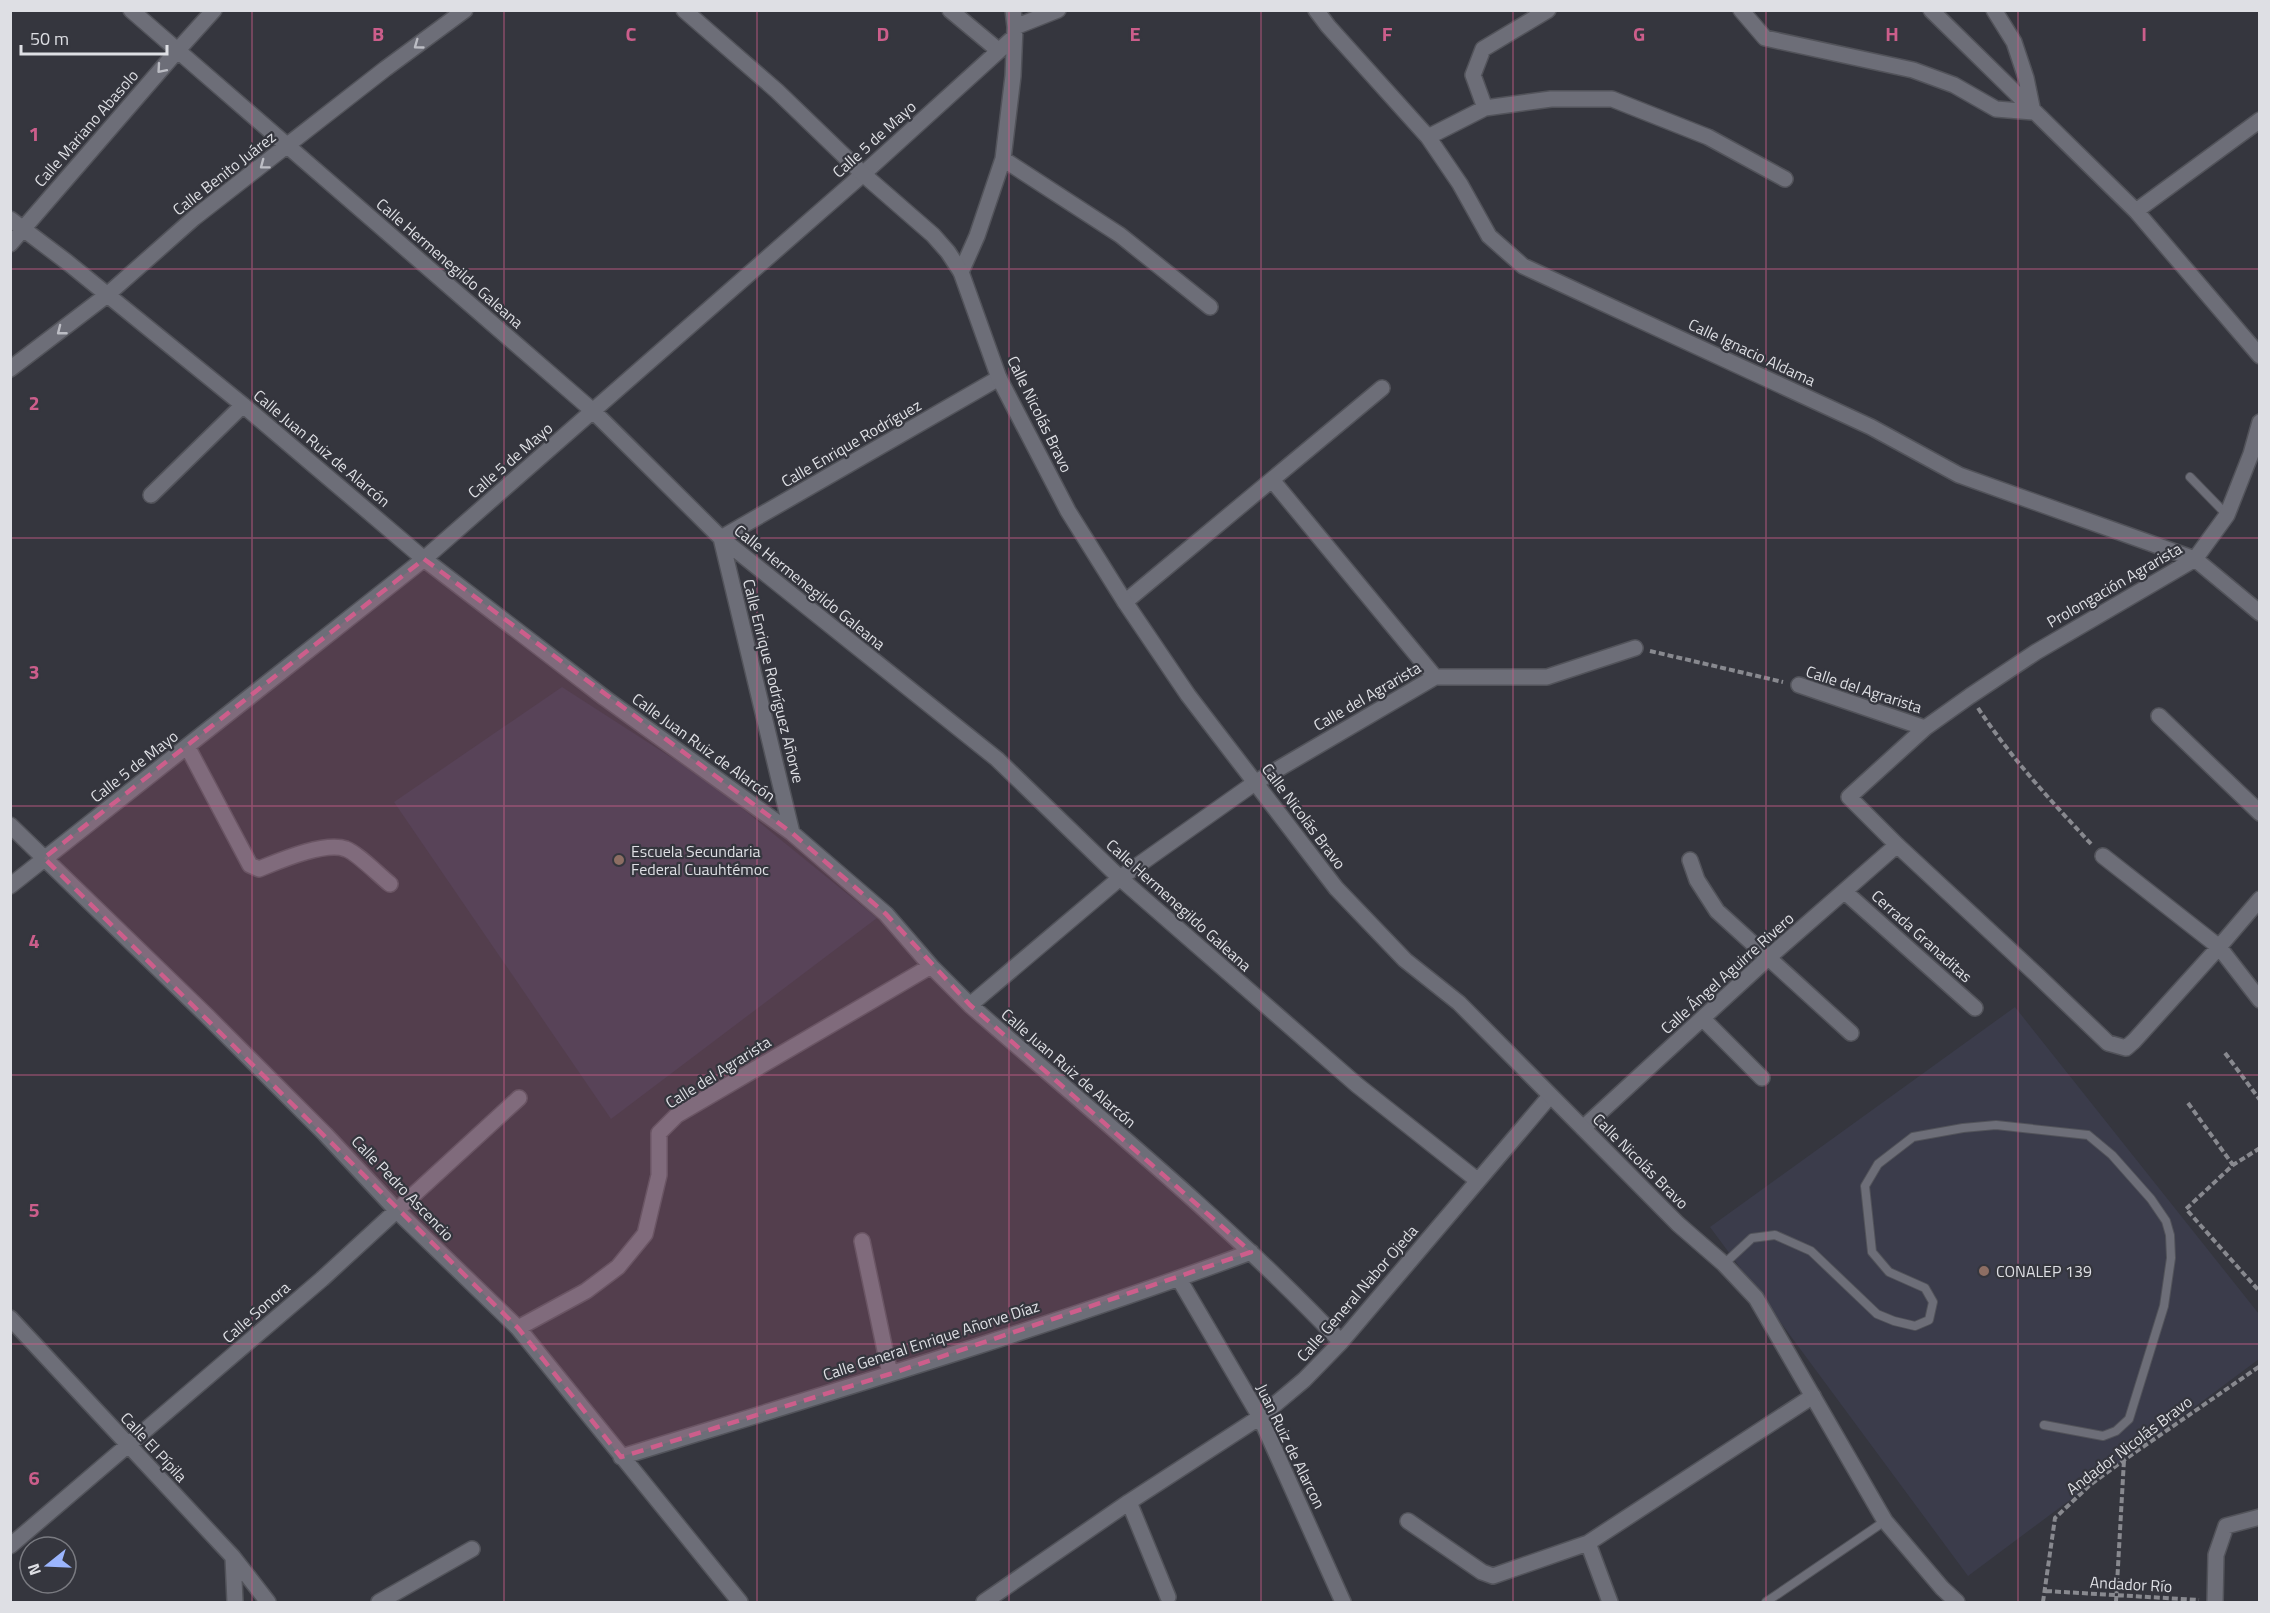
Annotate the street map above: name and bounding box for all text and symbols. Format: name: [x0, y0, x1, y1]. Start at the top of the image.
scale bar: [21, 18, 166, 56]
text: B: [372, 18, 384, 49]
text: C: [626, 18, 637, 49]
text: D: [877, 18, 889, 49]
text: E: [1129, 18, 1141, 49]
text: F: [1382, 18, 1393, 49]
text: G: [1633, 18, 1645, 49]
text: H: [1885, 18, 1899, 49]
text: I: [2141, 18, 2147, 49]
text: 50 m: [30, 25, 69, 52]
one-way arrow: [413, 38, 424, 49]
one-way arrow: [157, 62, 168, 73]
street label: Calle Mariano Abasolo: [28, 64, 144, 192]
street label: Calle 5 de Mayo: [827, 95, 921, 183]
text: 1: [28, 118, 40, 149]
street label: Calle Benito Juárez: [167, 125, 281, 221]
one-way arrow: [260, 157, 271, 168]
street label: Calle Hermenegildo Galeana: [371, 192, 529, 334]
street label: Calle Ignacio Aldama: [1684, 312, 1820, 392]
one-way arrow: [56, 323, 67, 334]
street label: Calle Nicolás Bravo: [1001, 351, 1079, 477]
street label: Calle Juan Ruiz de Alarcón: [248, 383, 396, 513]
text: 2: [28, 387, 40, 418]
street label: Calle Enrique Rodríguez: [776, 393, 926, 493]
street label: Calle 5 de Mayo: [462, 416, 558, 504]
street label: Calle Hermenegildo Galeana: [729, 518, 891, 656]
street label: Prolongación Agrarista: [2042, 536, 2186, 634]
street label: Calle Enrique Rodríguez Añorve: [737, 576, 811, 786]
street label: Calle del Agrarista: [1309, 655, 1425, 737]
text: 3: [28, 656, 40, 687]
street label: Calle del Agrarista: [1803, 659, 1925, 719]
street label: Calle Juan Ruiz de Alarcón: [627, 687, 781, 807]
street label: Calle 5 de Mayo: [85, 724, 183, 808]
street label: Calle Nicolás Bravo: [1256, 758, 1352, 874]
street label: Calle Hermenegildo Galeana: [1101, 833, 1257, 977]
place label: Escuela Secundaria Federal Cuauhtémoc: [631, 839, 769, 881]
marker: Escuela Secundaria Federal Cuauhtémoc: [612, 853, 626, 867]
street label: Cerrada Granaditas: [1866, 884, 1978, 988]
street label: Calle Ángel Aguirre Rivero: [1655, 906, 1799, 1040]
text: 4: [28, 925, 40, 956]
street label: Calle Juan Ruiz de Alarcón: [996, 1002, 1142, 1134]
street label: Calle del Agrarista: [660, 1030, 776, 1114]
street label: Calle Nicolás Bravo: [1587, 1107, 1695, 1215]
street label: Calle Pedro Ascencio: [346, 1130, 460, 1246]
text: 5: [28, 1194, 40, 1225]
street label: Calle General Nabor Ojeda: [1291, 1219, 1423, 1367]
place label: CONALEP 139: [1996, 1259, 2092, 1283]
marker: CONALEP 139: [1977, 1264, 1991, 1278]
street label: Calle Sonora: [217, 1276, 295, 1348]
street label: Calle General Enrique Añorve Díaz: [820, 1294, 1042, 1386]
street label: Juan Ruiz de Alarcon: [1250, 1379, 1332, 1513]
street label: Andador Nicolás Bravo: [2061, 1390, 2197, 1500]
street label: Calle El Pípila: [115, 1406, 193, 1488]
text: 6: [28, 1462, 40, 1493]
north arrow: [18, 1535, 78, 1595]
text: N: [21, 1561, 47, 1579]
street label: Andador Río: [2089, 1570, 2173, 1598]

